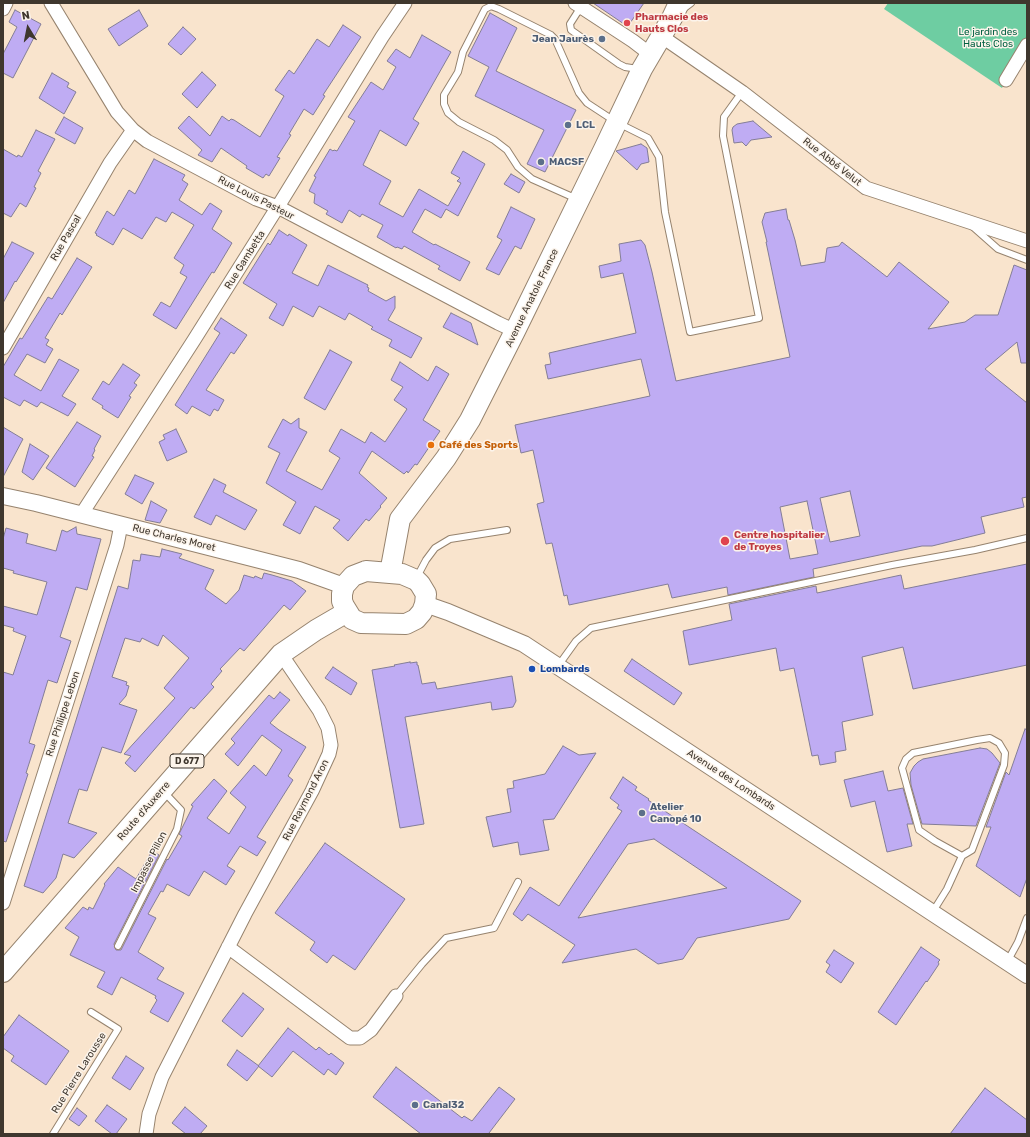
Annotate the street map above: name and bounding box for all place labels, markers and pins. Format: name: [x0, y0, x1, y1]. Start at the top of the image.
place label: Pharmacie des Hauts Clos: [635, 11, 708, 34]
marker: Pharmacie des Hauts Clos: [622, 18, 632, 28]
place label: Jean Jaurès: [532, 33, 594, 45]
marker: Jean Jaurès: [597, 34, 607, 44]
place label: LCL: [576, 119, 595, 131]
marker: LCL: [563, 120, 573, 130]
place label: MACSF: [549, 156, 584, 168]
marker: MACSF: [536, 157, 546, 167]
place label: Café des Sports: [439, 439, 518, 451]
marker: Café des Sports: [426, 440, 436, 450]
place label: Centre hospitalier de Troyes: [734, 529, 825, 552]
marker: Centre hospitalier de Troyes: [719, 535, 731, 547]
place label: Lombards: [540, 663, 590, 675]
marker: Lombards: [527, 664, 537, 674]
place label: Atelier Canopé 10: [650, 801, 702, 824]
marker: Atelier Canopé 10: [637, 808, 647, 818]
place label: Canal32: [423, 1099, 464, 1111]
marker: Canal32: [410, 1100, 420, 1110]

